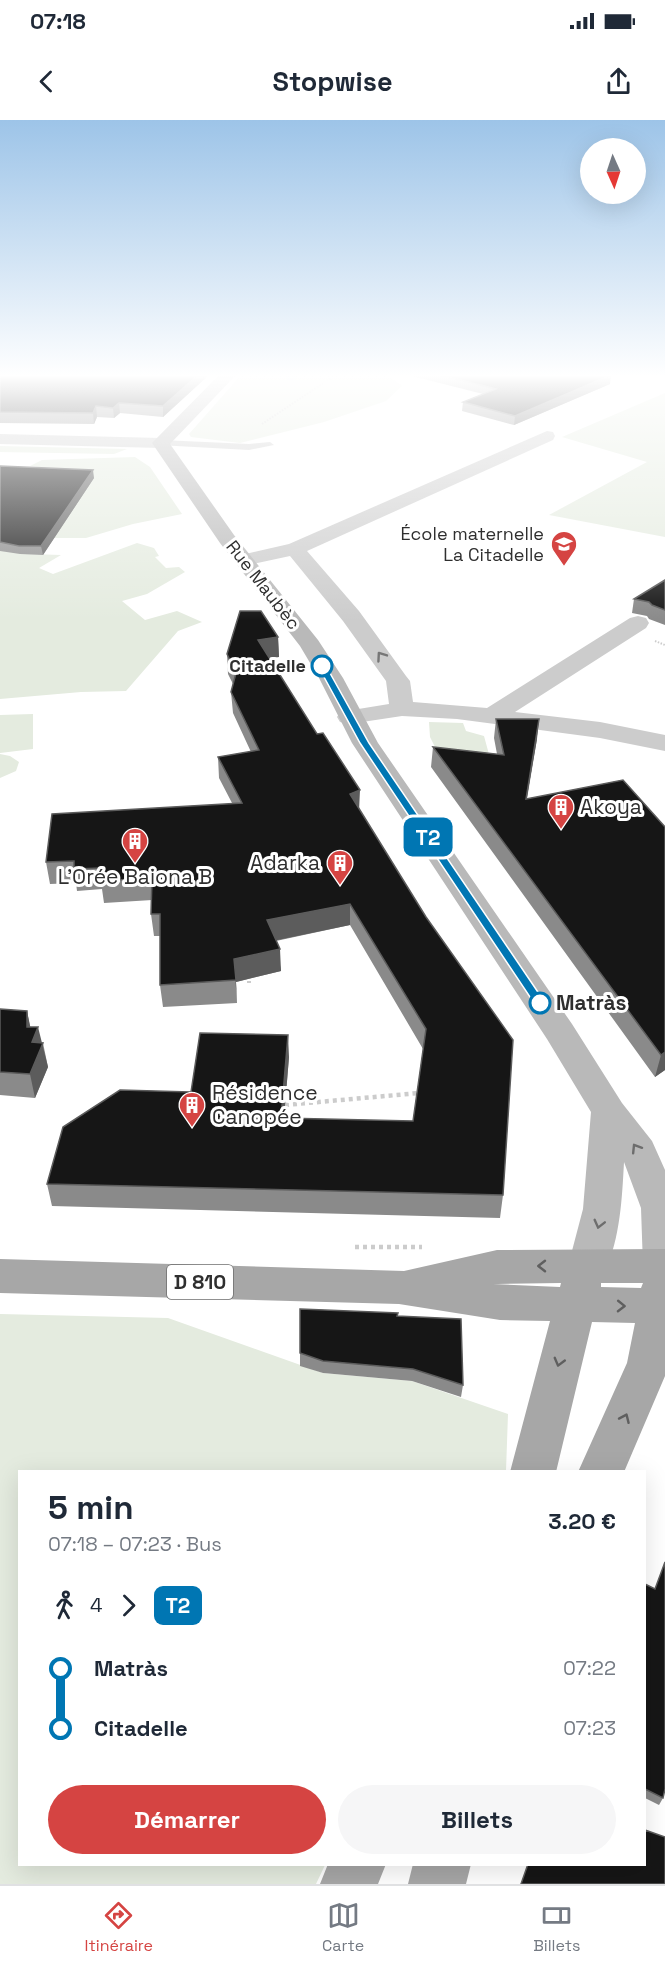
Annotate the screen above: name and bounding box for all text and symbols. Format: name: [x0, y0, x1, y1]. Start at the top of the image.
text: 07:18: [30, 7, 86, 35]
text: Stopwise: [273, 64, 392, 99]
icon: back: [30, 65, 63, 98]
icon: share: [602, 65, 635, 98]
north arrow: [580, 138, 646, 204]
map controls: [580, 138, 646, 204]
place label: École maternelle La Citadelle: [400, 522, 544, 566]
school or university icon: École maternelle La Citadelle: [549, 529, 579, 567]
street label: Rue Maubèc: [221, 535, 306, 634]
one-way arrow: [377, 652, 388, 663]
place label: Citadelle: [229, 654, 306, 677]
marker: Citadelle: [311, 655, 333, 677]
building icon: Akoya: [546, 792, 576, 830]
place label: Akoya: [580, 793, 642, 820]
line badge: T2: [401, 818, 455, 856]
text: T2: [416, 824, 440, 851]
building icon: L'Orée Baiona B: [120, 826, 150, 864]
building icon: Adarka: [325, 848, 355, 886]
place label: Adarka: [250, 849, 320, 876]
place label: L'Orée Baiona B: [58, 863, 212, 890]
place label: Matràs: [556, 989, 627, 1016]
marker: Matràs: [529, 992, 551, 1014]
place label: Résidence Canopée: [212, 1079, 318, 1130]
building icon: Résidence Canopée: [177, 1090, 207, 1128]
one-way arrow: [632, 1144, 643, 1155]
one-way arrow: [593, 1219, 606, 1229]
one-way arrow: [538, 1260, 547, 1272]
road number: D 810: [167, 1265, 233, 1299]
one-way arrow: [617, 1300, 626, 1312]
one-way arrow: [554, 1357, 567, 1367]
one-way arrow: [617, 1413, 629, 1424]
text: 5 min: [48, 1487, 133, 1529]
text: 3.20 €: [548, 1507, 616, 1535]
text: 07:18 – 07:23 · Bus: [48, 1531, 222, 1557]
icon: walk: [48, 1589, 81, 1622]
icon: forward: [112, 1589, 145, 1622]
text: 4: [90, 1592, 103, 1618]
text: T2: [166, 1592, 190, 1619]
text: Matràs: [94, 1654, 168, 1682]
text: 07:22: [563, 1655, 616, 1681]
text: Citadelle: [94, 1714, 188, 1742]
text: 07:23: [563, 1715, 616, 1741]
button: Démarrer: [48, 1785, 326, 1854]
button: Billets: [338, 1785, 616, 1854]
tab: Itinéraire: [85, 1899, 153, 1956]
tab: Carte: [322, 1899, 364, 1956]
tab: Billets: [533, 1899, 580, 1956]

